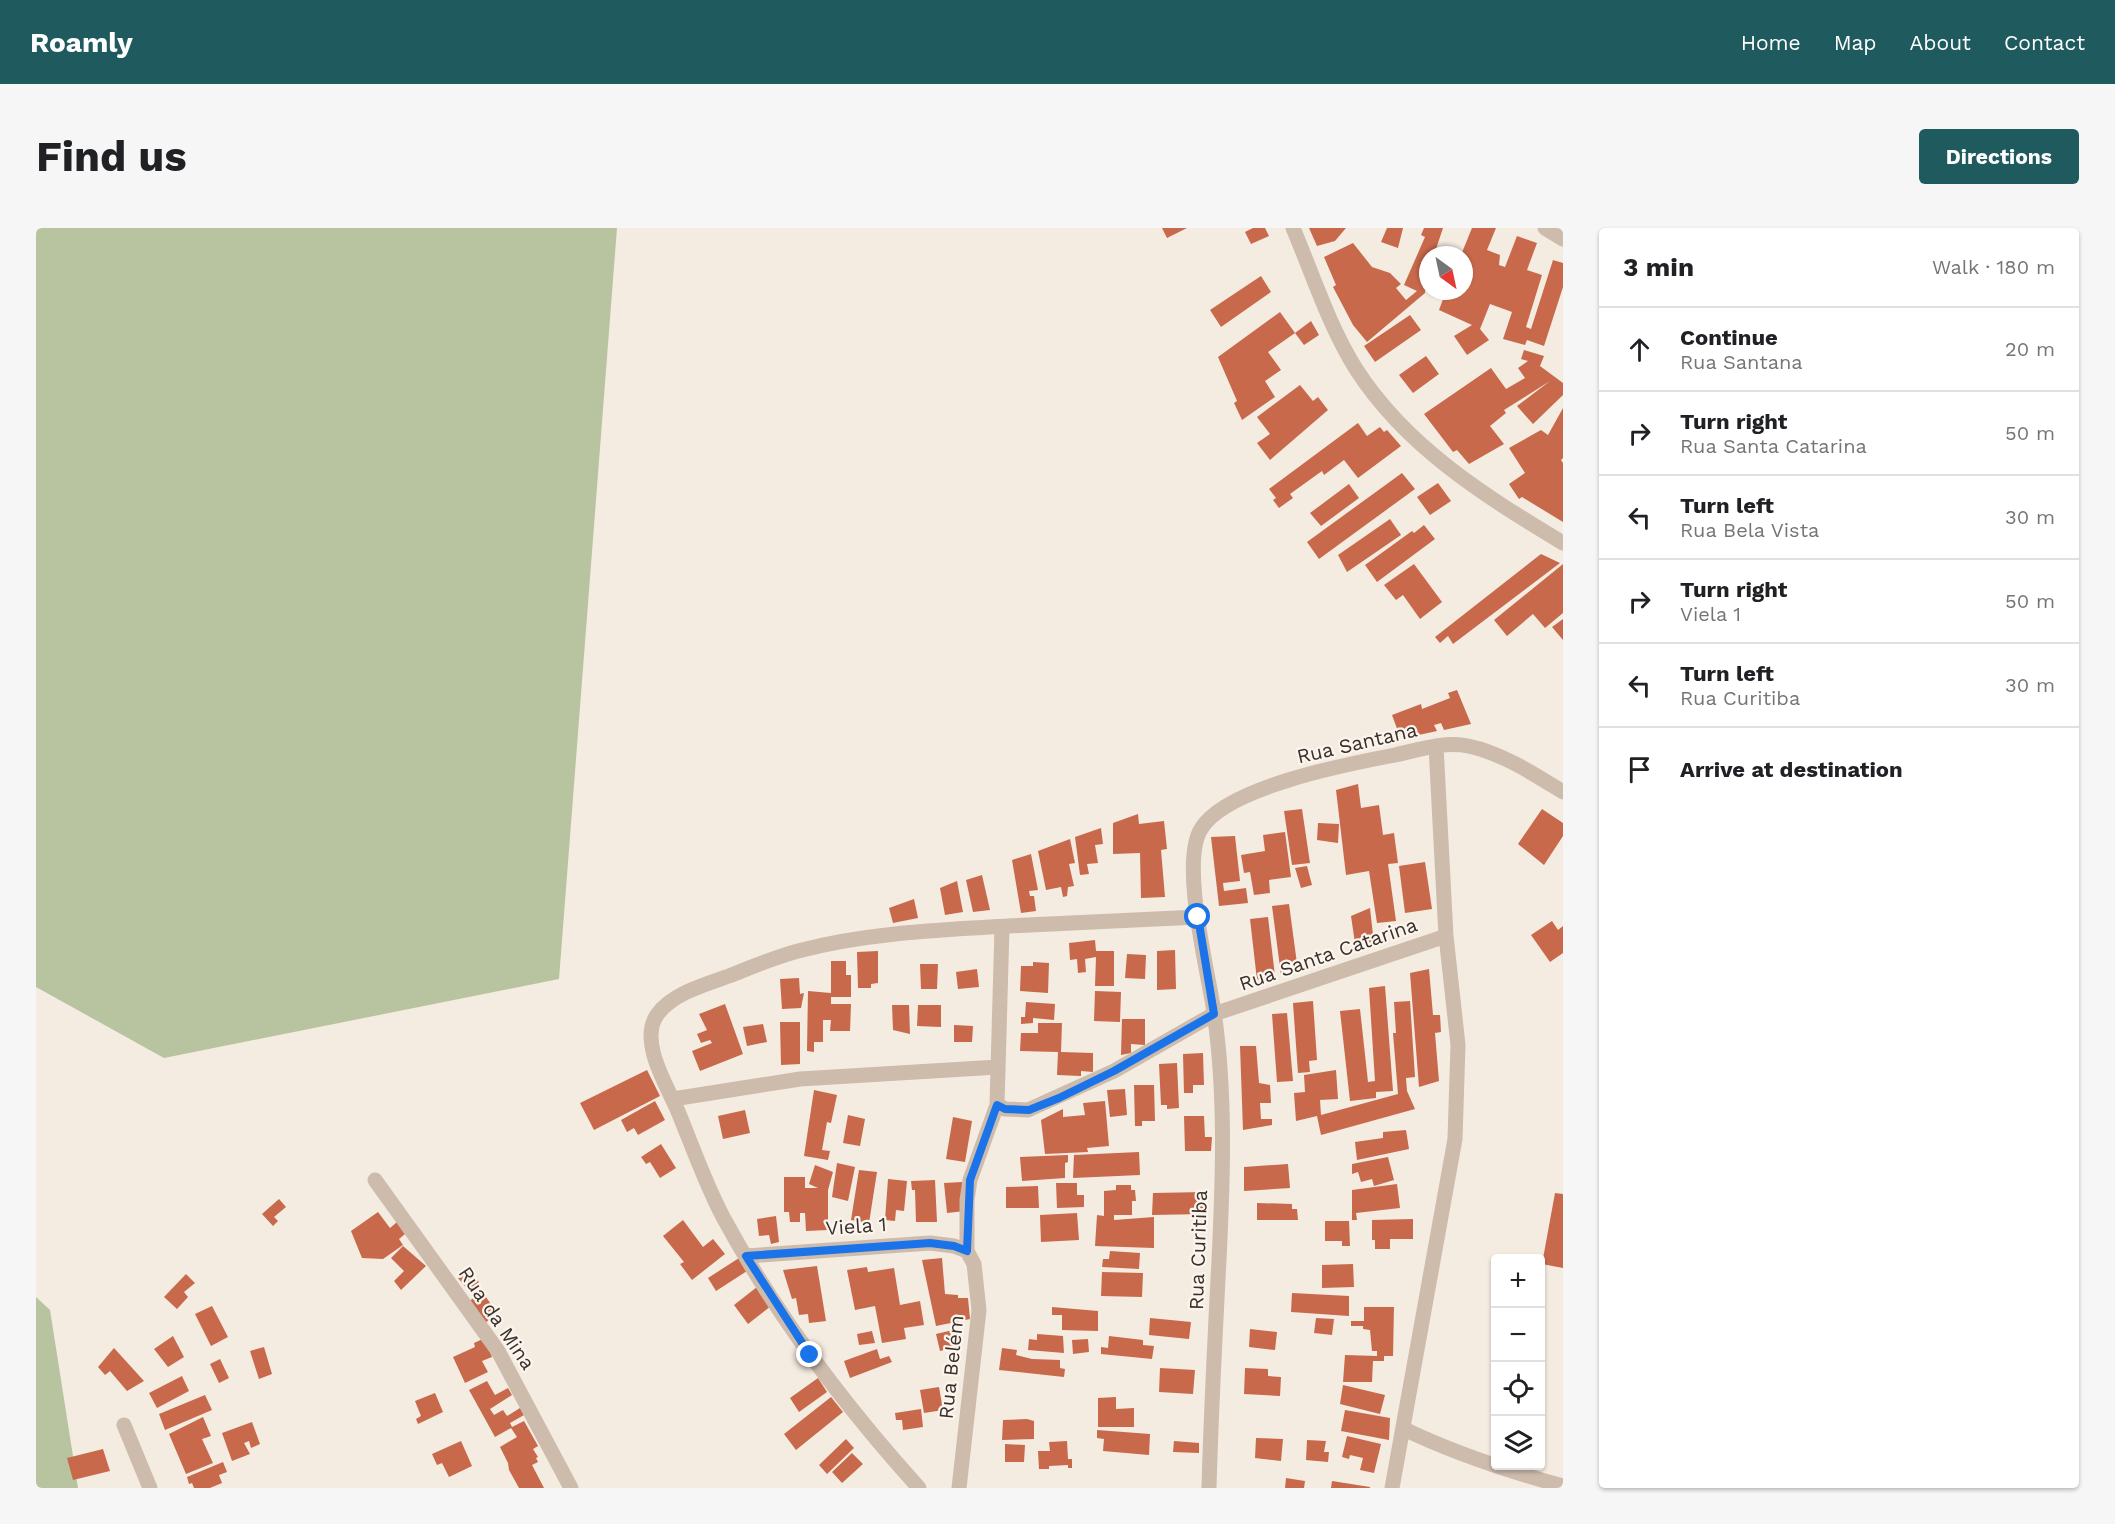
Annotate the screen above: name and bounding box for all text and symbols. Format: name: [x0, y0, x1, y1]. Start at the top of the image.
text: Roamly: [30, 26, 133, 59]
text: Home: [1741, 30, 1801, 55]
text: Map: [1834, 30, 1877, 55]
text: About: [1910, 30, 1971, 55]
text: Contact: [2004, 30, 2085, 55]
button: Directions: [1919, 129, 2079, 184]
text: Find us: [36, 132, 187, 181]
north arrow: [1419, 246, 1473, 300]
text: 3 min: [1623, 252, 1694, 282]
text: Walk · 180 m: [1932, 255, 2055, 279]
text: Continue: [1680, 325, 1778, 350]
icon: ahead: [1623, 333, 1656, 366]
text: 20 m: [2005, 337, 2055, 361]
text: Rua Santana: [1680, 350, 1803, 374]
text: Turn right: [1680, 409, 1787, 434]
icon: right: [1623, 417, 1656, 450]
text: 50 m: [2005, 421, 2055, 445]
text: Rua Santa Catarina: [1680, 434, 1867, 458]
text: Turn left: [1680, 493, 1774, 518]
icon: left: [1623, 501, 1656, 534]
text: 30 m: [2005, 505, 2055, 529]
text: Rua Bela Vista: [1680, 518, 1819, 542]
text: Turn right: [1680, 577, 1787, 602]
icon: right: [1623, 585, 1656, 618]
text: 50 m: [2005, 589, 2055, 613]
text: Viela 1: [1680, 602, 1741, 626]
text: Turn left: [1680, 661, 1774, 686]
icon: left: [1623, 669, 1656, 702]
text: 30 m: [2005, 673, 2055, 697]
text: Rua Curitiba: [1680, 686, 1800, 710]
street label: Rua Santana: [1295, 718, 1419, 768]
icon: arrive: [1623, 753, 1656, 786]
text: Arrive at destination: [1680, 757, 1903, 782]
route start: [1184, 903, 1210, 929]
street label: Rua Santa Catarina: [1236, 912, 1420, 996]
street label: Rua Curitiba: [1184, 1190, 1212, 1310]
street label: Viela 1: [825, 1212, 887, 1240]
map controls: [1491, 1254, 1545, 1470]
button: +: [1491, 1254, 1545, 1308]
street label: Rua da Mina: [454, 1262, 540, 1374]
button: −: [1491, 1308, 1545, 1362]
street label: Rua Belém: [934, 1314, 968, 1420]
route end: [796, 1341, 822, 1367]
button: locate: [1491, 1362, 1545, 1416]
button: layers: [1491, 1416, 1545, 1470]

